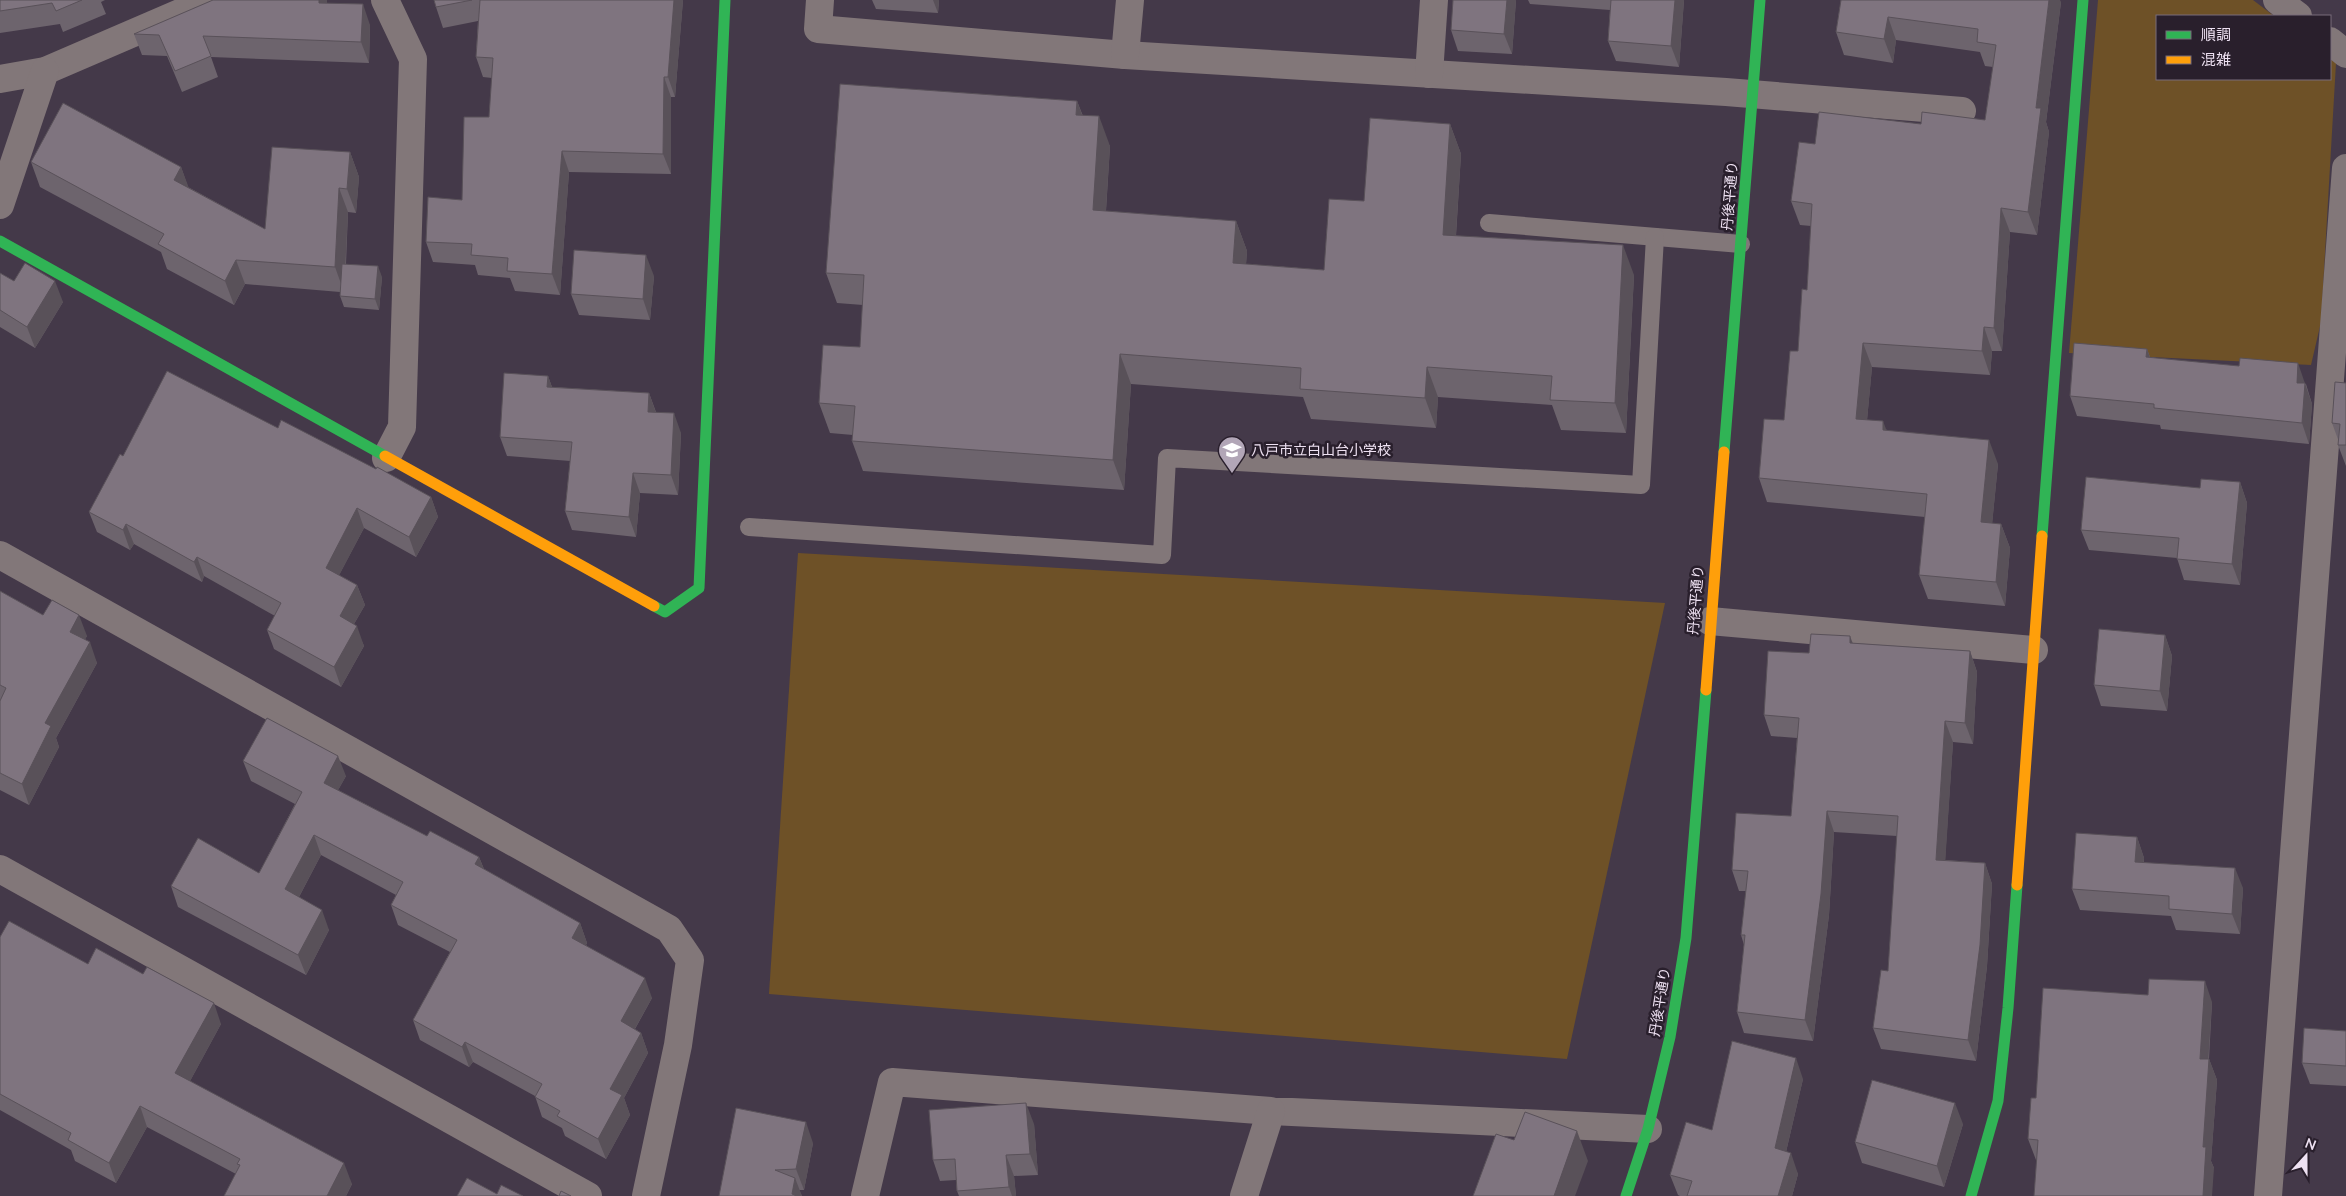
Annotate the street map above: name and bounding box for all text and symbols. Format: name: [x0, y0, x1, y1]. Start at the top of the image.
legend: [2156, 15, 2331, 80]
text: 順調: [2201, 25, 2231, 45]
text: 混雑: [2201, 50, 2231, 70]
street label: 丹後平通り: [1717, 160, 1743, 232]
school or university icon: 八戸市立白山台小学校: [1217, 435, 1247, 474]
place label: 八戸市立白山台小学校: [1251, 441, 1391, 460]
street label: 丹後平通り: [1683, 564, 1709, 636]
street label: 丹後平通り: [1645, 966, 1675, 1038]
north arrow: [2281, 1131, 2331, 1181]
text: N: [2302, 1134, 2319, 1155]

